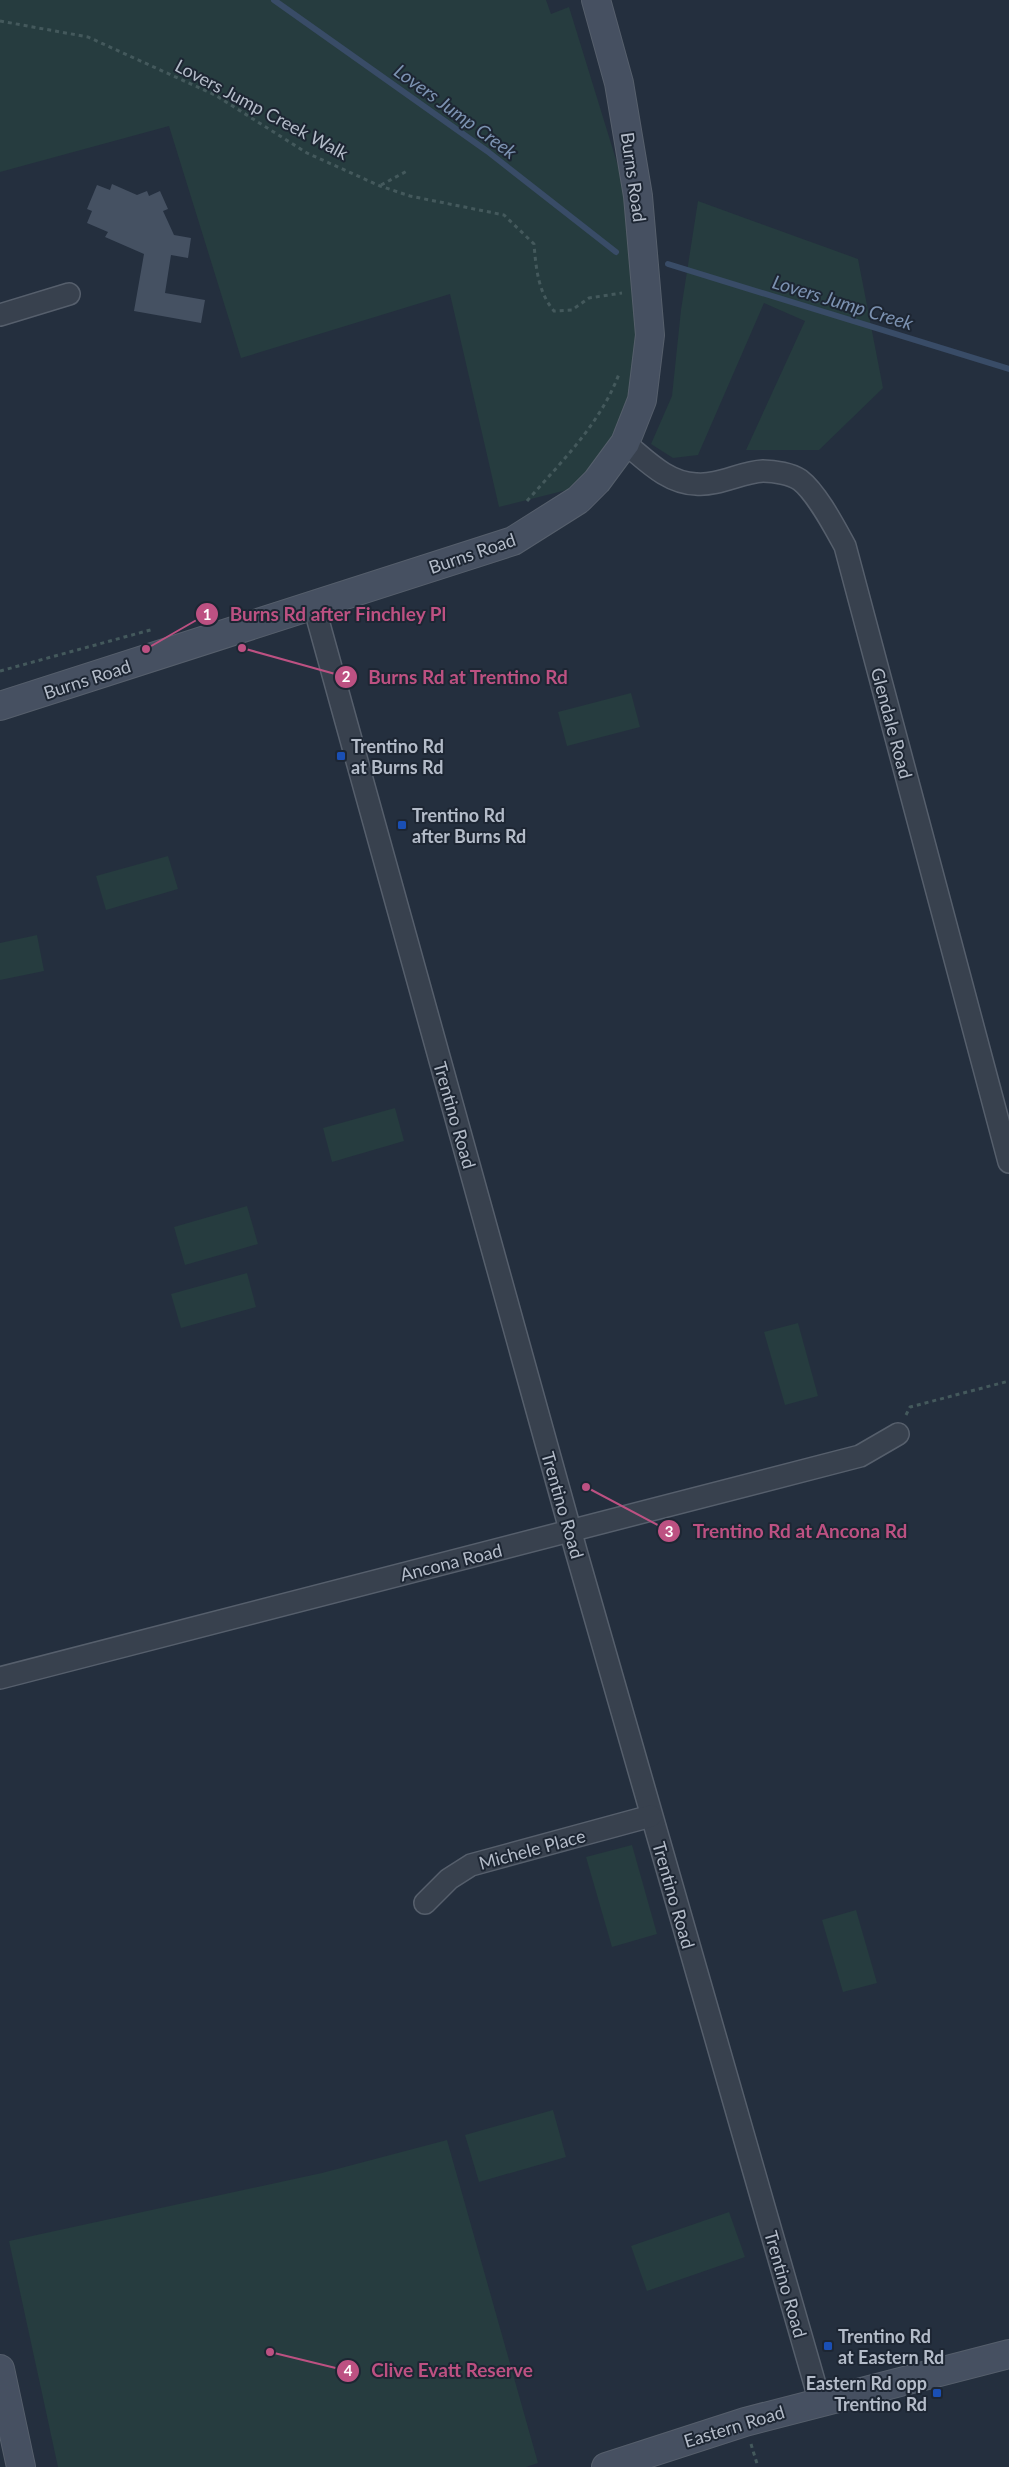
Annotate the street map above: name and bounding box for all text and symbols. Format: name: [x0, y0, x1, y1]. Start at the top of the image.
street label: Lovers Jump Creek Walk: [172, 54, 353, 164]
water label: Lovers Jump Creek: [390, 59, 523, 164]
street label: Burns Road: [617, 131, 651, 223]
water label: Lovers Jump Creek: [770, 270, 917, 335]
street label: Burns Road: [426, 528, 518, 578]
callout: Burns Rd after Finchley Pl: [194, 597, 457, 631]
text: Burns Rd after Finchley Pl: [230, 602, 446, 625]
text: 1: [203, 605, 211, 623]
street label: Burns Road: [41, 655, 133, 703]
callout: Burns Rd at Trentino Rd: [333, 660, 579, 694]
text: Burns Rd at Trentino Rd: [368, 665, 568, 688]
street label: Glendale Road: [867, 665, 917, 781]
text: 2: [342, 667, 351, 685]
place label: Trentino Rd at Burns Rd: [351, 735, 444, 778]
marker: Trentino Rd at Burns Rd: [335, 750, 347, 762]
place label: Trentino Rd after Burns Rd: [412, 804, 526, 847]
marker: Trentino Rd after Burns Rd: [396, 819, 408, 831]
street label: Trentino Road: [429, 1059, 481, 1171]
street label: Trentino Road: [537, 1449, 589, 1561]
callout: Trentino Rd at Ancona Rd: [657, 1514, 917, 1548]
text: Trentino Rd at Ancona Rd: [693, 1519, 907, 1542]
text: 3: [665, 1522, 673, 1540]
street label: Ancona Road: [398, 1539, 504, 1585]
street label: Michele Place: [476, 1824, 588, 1874]
street label: Trentino Road: [648, 1839, 700, 1951]
street label: Trentino Road: [760, 2228, 812, 2340]
place label: Trentino Rd at Eastern Rd: [838, 2325, 944, 2368]
marker: Trentino Rd at Eastern Rd: [822, 2340, 834, 2352]
callout: Clive Evatt Reserve: [336, 2354, 542, 2388]
text: Clive Evatt Reserve: [371, 2358, 533, 2381]
text: 4: [344, 2361, 353, 2379]
place label: Eastern Rd opp Trentino Rd: [806, 2372, 927, 2415]
marker: Eastern Rd opp Trentino Rd: [931, 2387, 943, 2399]
street label: Eastern Road: [681, 2400, 787, 2452]

